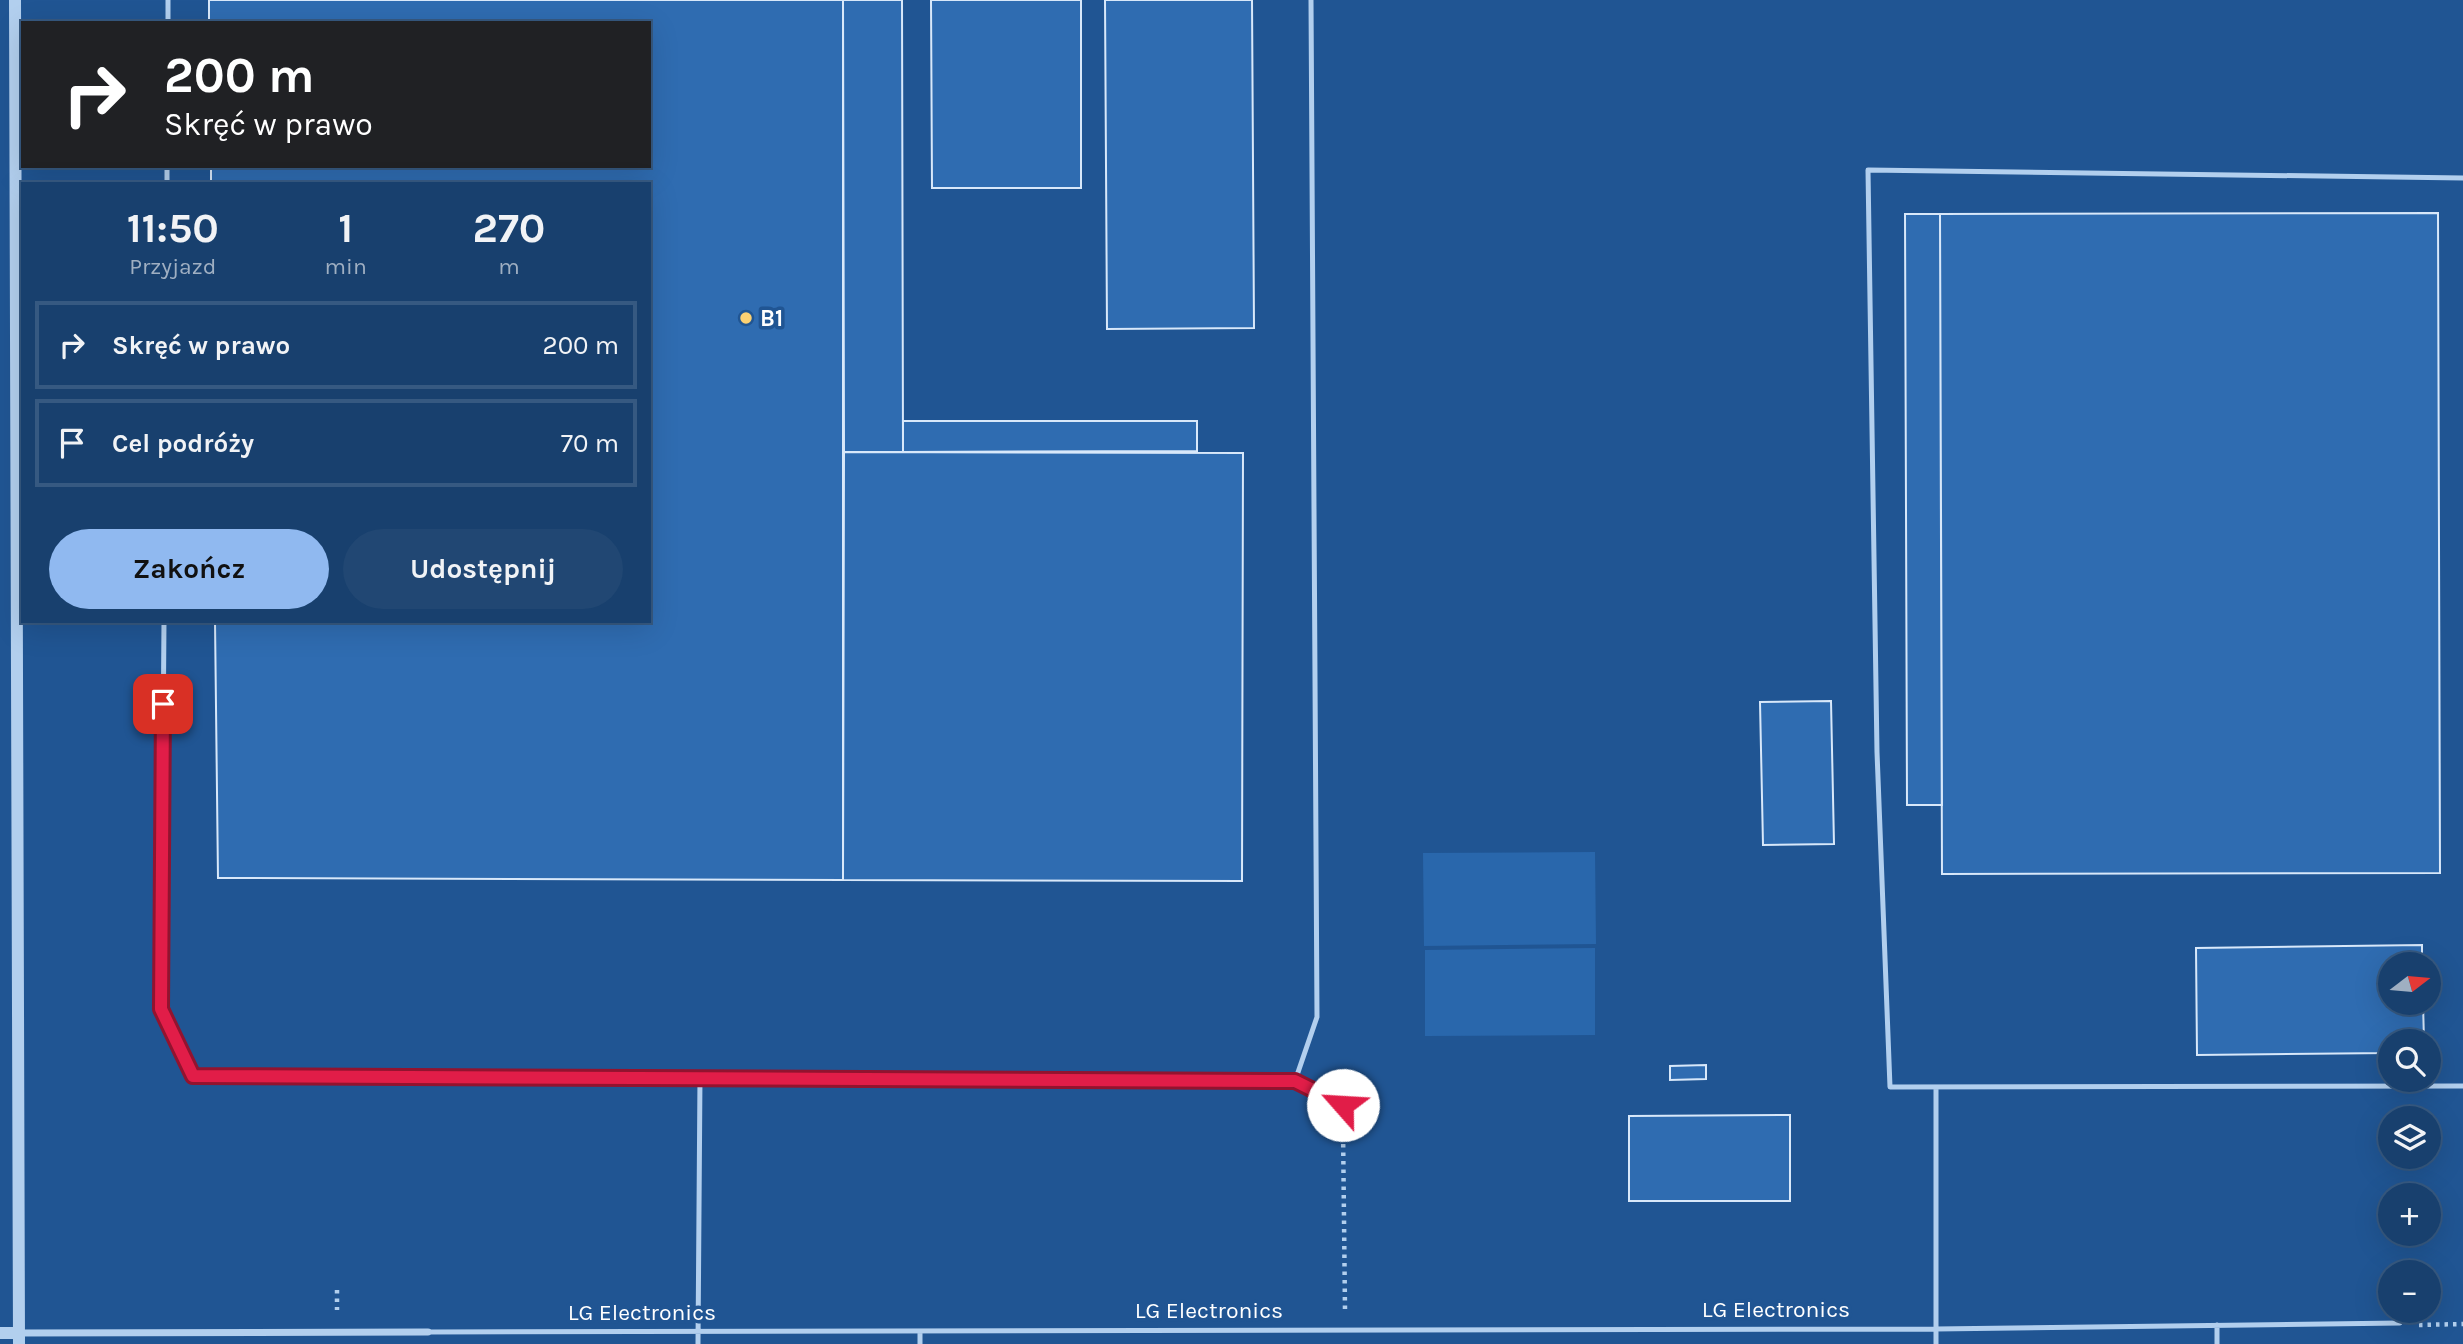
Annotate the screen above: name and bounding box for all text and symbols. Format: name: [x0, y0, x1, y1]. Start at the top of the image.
text: 200 m: [164, 47, 315, 104]
icon: right: [49, 49, 140, 140]
text: Skręć w prawo: [164, 106, 373, 143]
text: 11:50: [127, 203, 219, 253]
text: 1: [338, 203, 353, 253]
text: 270: [472, 203, 545, 253]
text: Przyjazd: [129, 253, 216, 280]
text: min: [325, 253, 367, 280]
text: m: [498, 253, 520, 280]
place label: B1: [760, 305, 783, 332]
marker: B1: [738, 310, 754, 326]
icon: right: [53, 326, 91, 364]
text: Skręć w prawo: [112, 330, 290, 361]
text: 200 m: [543, 330, 619, 361]
icon: arrive: [53, 424, 91, 462]
text: Cel podróży: [112, 428, 254, 459]
text: 70 m: [561, 428, 619, 459]
button: Zakończ: [49, 529, 329, 609]
button: Udostępnij: [343, 529, 623, 609]
pin: [133, 674, 193, 734]
icon: arrive: [144, 685, 182, 723]
north arrow: [2378, 952, 2441, 1015]
map controls: [2378, 952, 2441, 1323]
button: search: [2378, 1029, 2441, 1092]
position arrow: [1306, 1068, 1380, 1142]
button: layers: [2378, 1106, 2441, 1169]
button: +: [2378, 1183, 2441, 1246]
button: −: [2378, 1260, 2441, 1323]
street label: LG Electronics: [1702, 1296, 1850, 1323]
street label: LG Electronics: [1135, 1297, 1283, 1324]
street label: LG Electronics: [568, 1299, 716, 1326]

